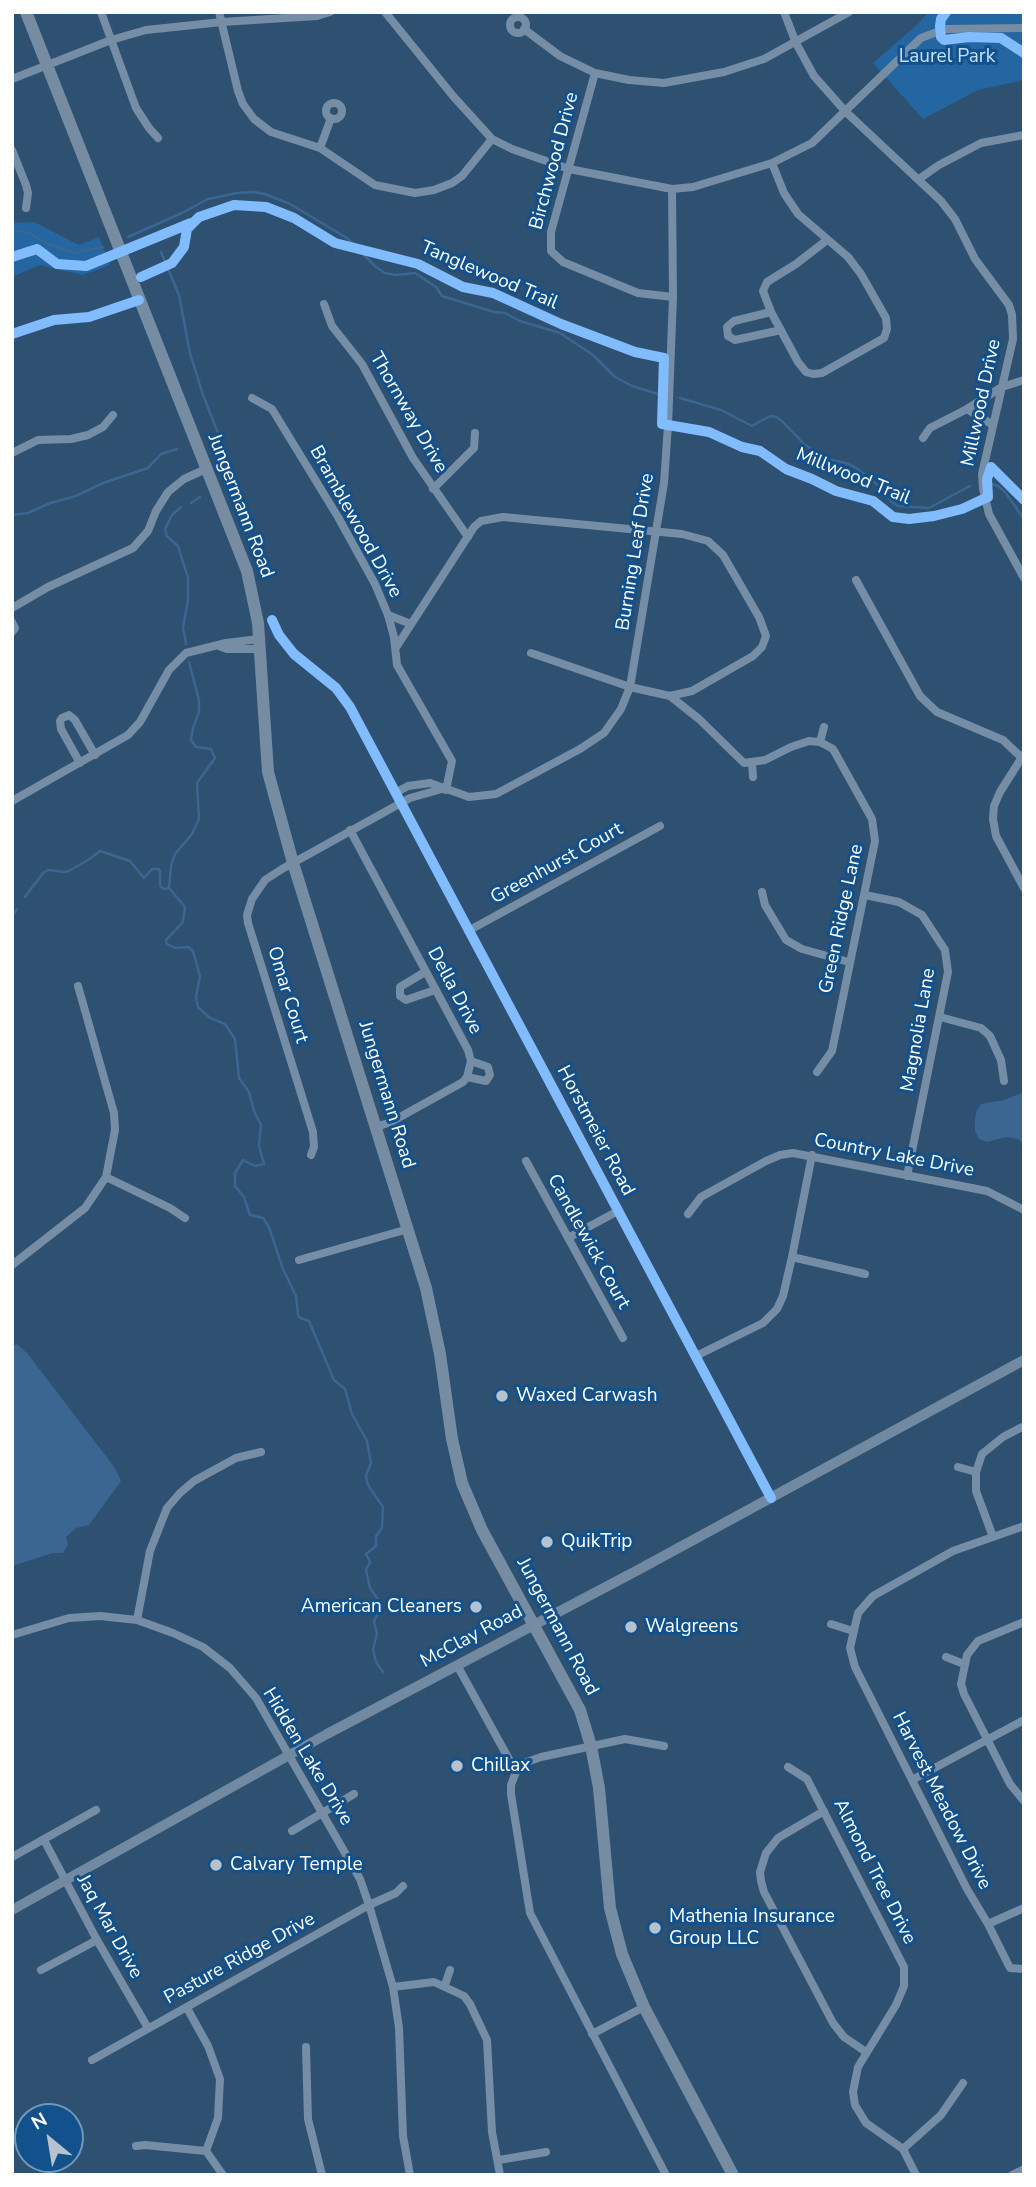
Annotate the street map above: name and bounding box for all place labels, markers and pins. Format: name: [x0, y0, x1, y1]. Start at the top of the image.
place label: Waxed Carwash: [516, 1385, 657, 1407]
marker: Waxed Carwash: [494, 1388, 510, 1404]
place label: QuikTrip: [561, 1531, 632, 1553]
marker: QuikTrip: [539, 1534, 555, 1550]
place label: American Cleaners: [301, 1596, 462, 1618]
marker: American Cleaners: [468, 1599, 484, 1615]
place label: Walgreens: [645, 1616, 738, 1638]
marker: Walgreens: [623, 1619, 639, 1635]
place label: Chillax: [471, 1755, 530, 1777]
marker: Chillax: [449, 1758, 465, 1774]
place label: Calvary Temple: [230, 1854, 363, 1876]
marker: Calvary Temple: [208, 1857, 224, 1873]
place label: Mathenia Insurance Group LLC: [669, 1906, 835, 1950]
marker: Mathenia Insurance Group LLC: [647, 1920, 663, 1936]

